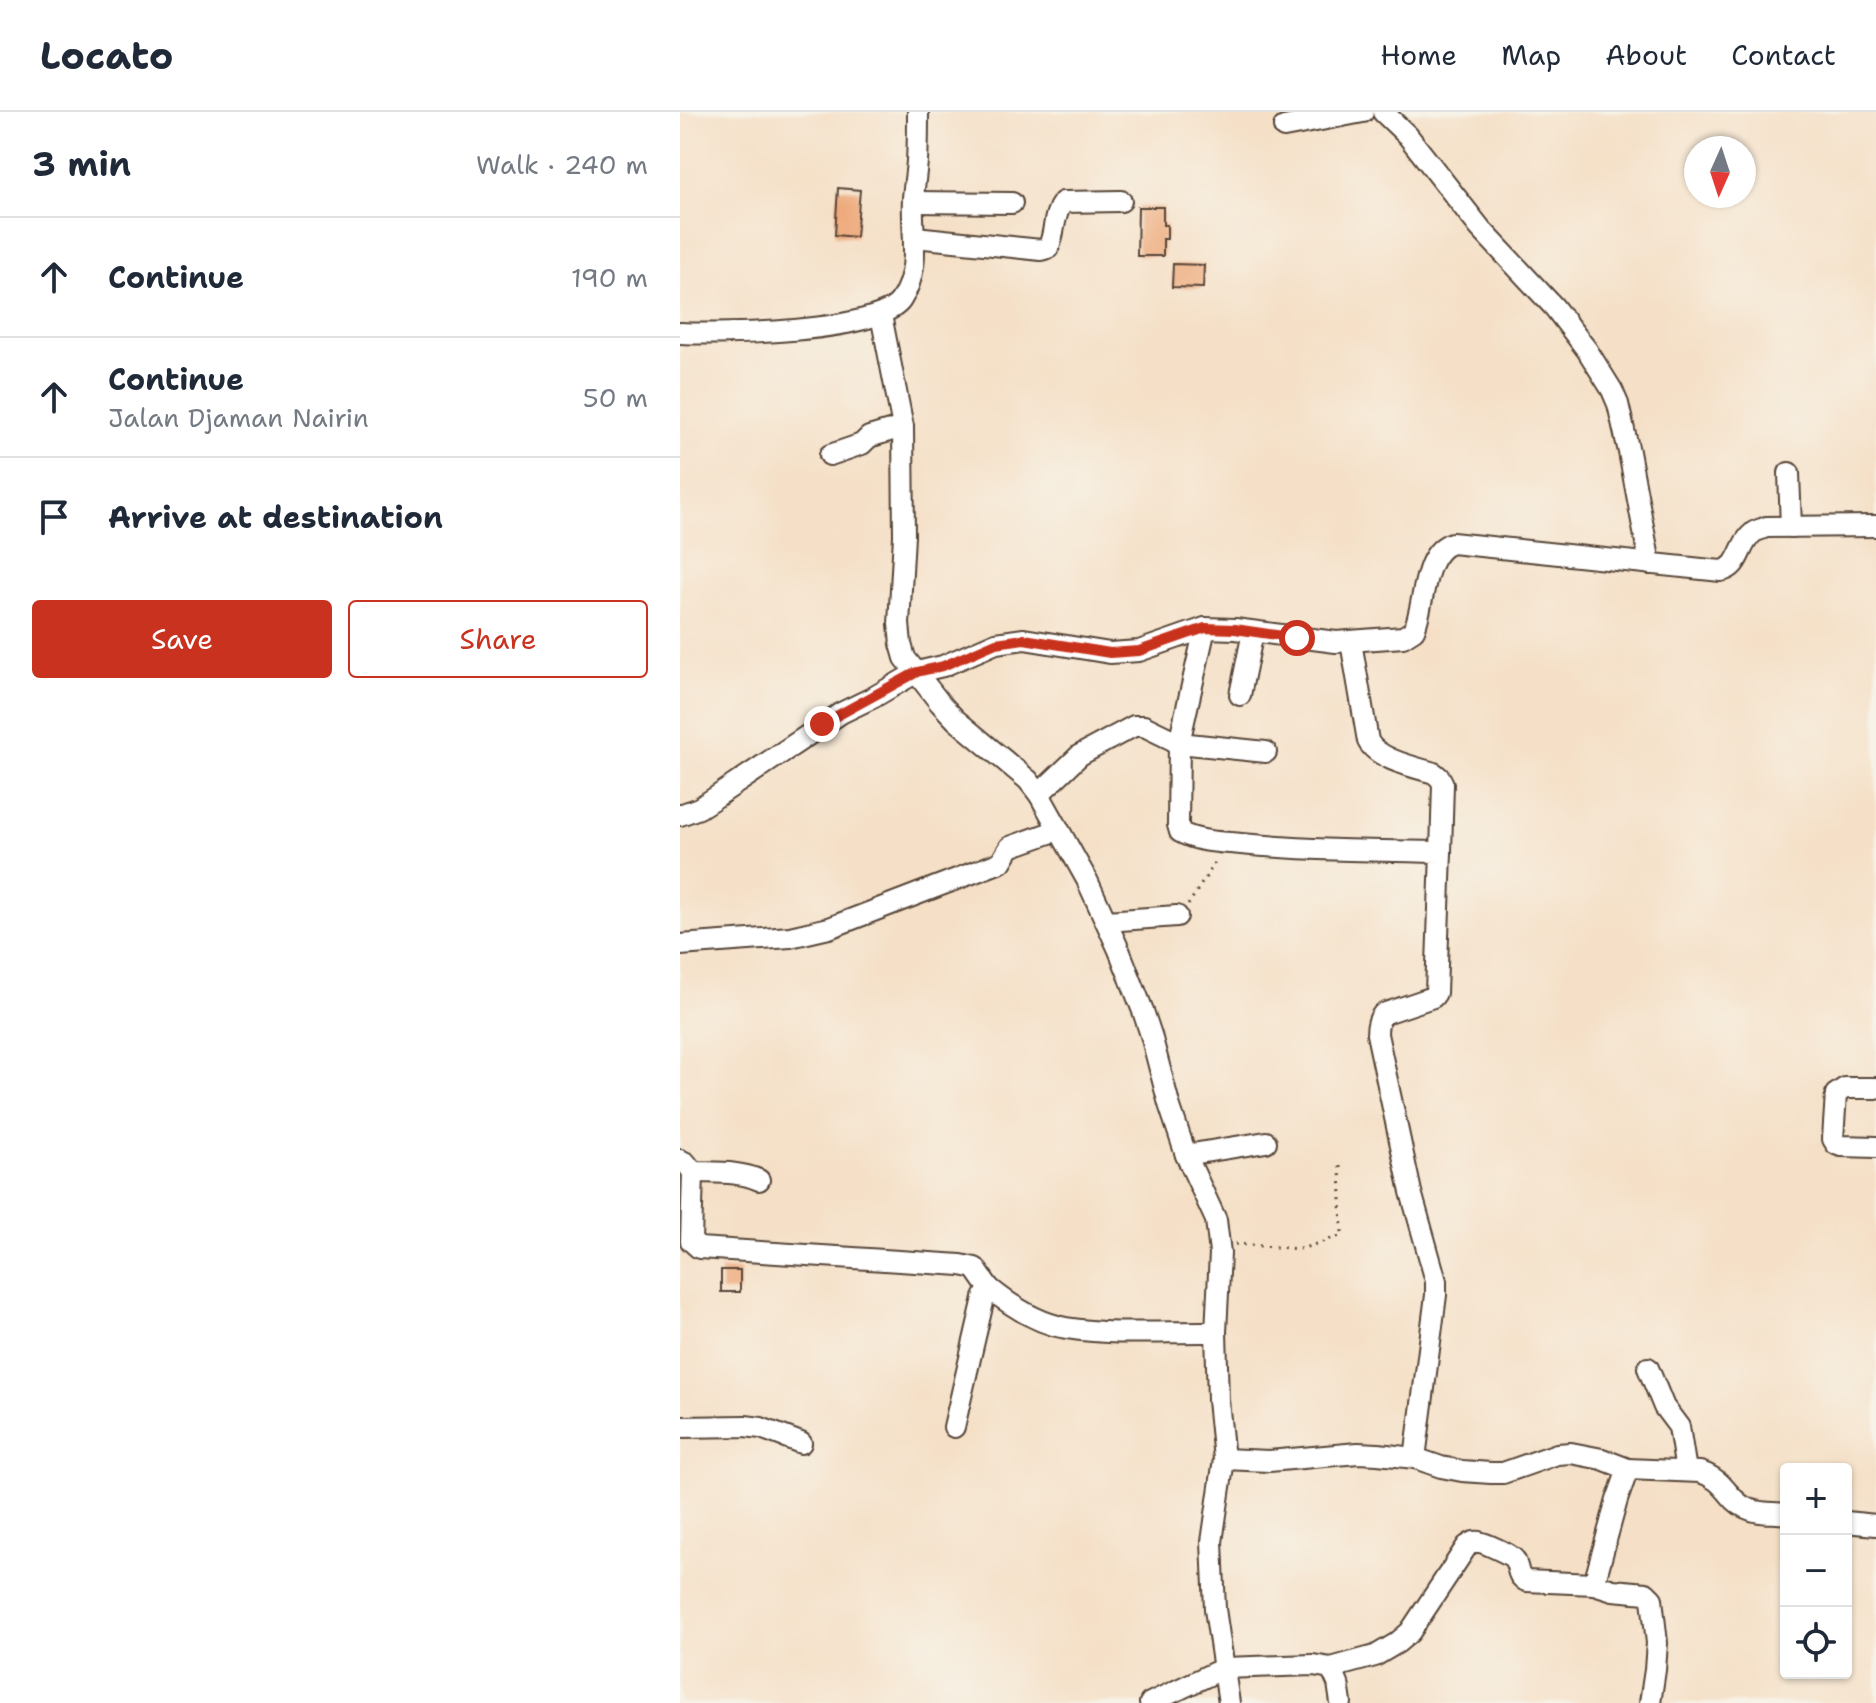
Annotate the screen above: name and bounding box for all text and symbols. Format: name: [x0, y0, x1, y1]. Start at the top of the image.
text: Locato: [40, 30, 173, 81]
text: Home: [1380, 36, 1457, 74]
text: Map: [1501, 36, 1561, 74]
text: About: [1605, 36, 1687, 74]
text: Contact: [1731, 36, 1836, 74]
north arrow: [1684, 136, 1756, 208]
text: 3 min: [32, 141, 131, 187]
text: Walk · 240 m: [476, 147, 648, 182]
icon: ahead: [32, 255, 76, 299]
text: Continue: [108, 257, 244, 298]
text: 190 m: [571, 260, 648, 295]
text: Continue: [108, 359, 244, 400]
icon: ahead: [32, 375, 76, 419]
text: 50 m: [583, 380, 648, 415]
text: Jalan Djaman Nairin: [108, 400, 369, 435]
icon: arrive: [32, 495, 76, 539]
text: Arrive at destination: [108, 497, 443, 538]
button: Save: [32, 600, 332, 678]
button: Share: [348, 600, 648, 678]
route start: [1279, 620, 1315, 656]
route end: [804, 706, 840, 742]
map controls: [1780, 1463, 1852, 1679]
button: +: [1780, 1463, 1852, 1535]
button: −: [1780, 1535, 1852, 1607]
button: locate: [1780, 1607, 1852, 1679]

